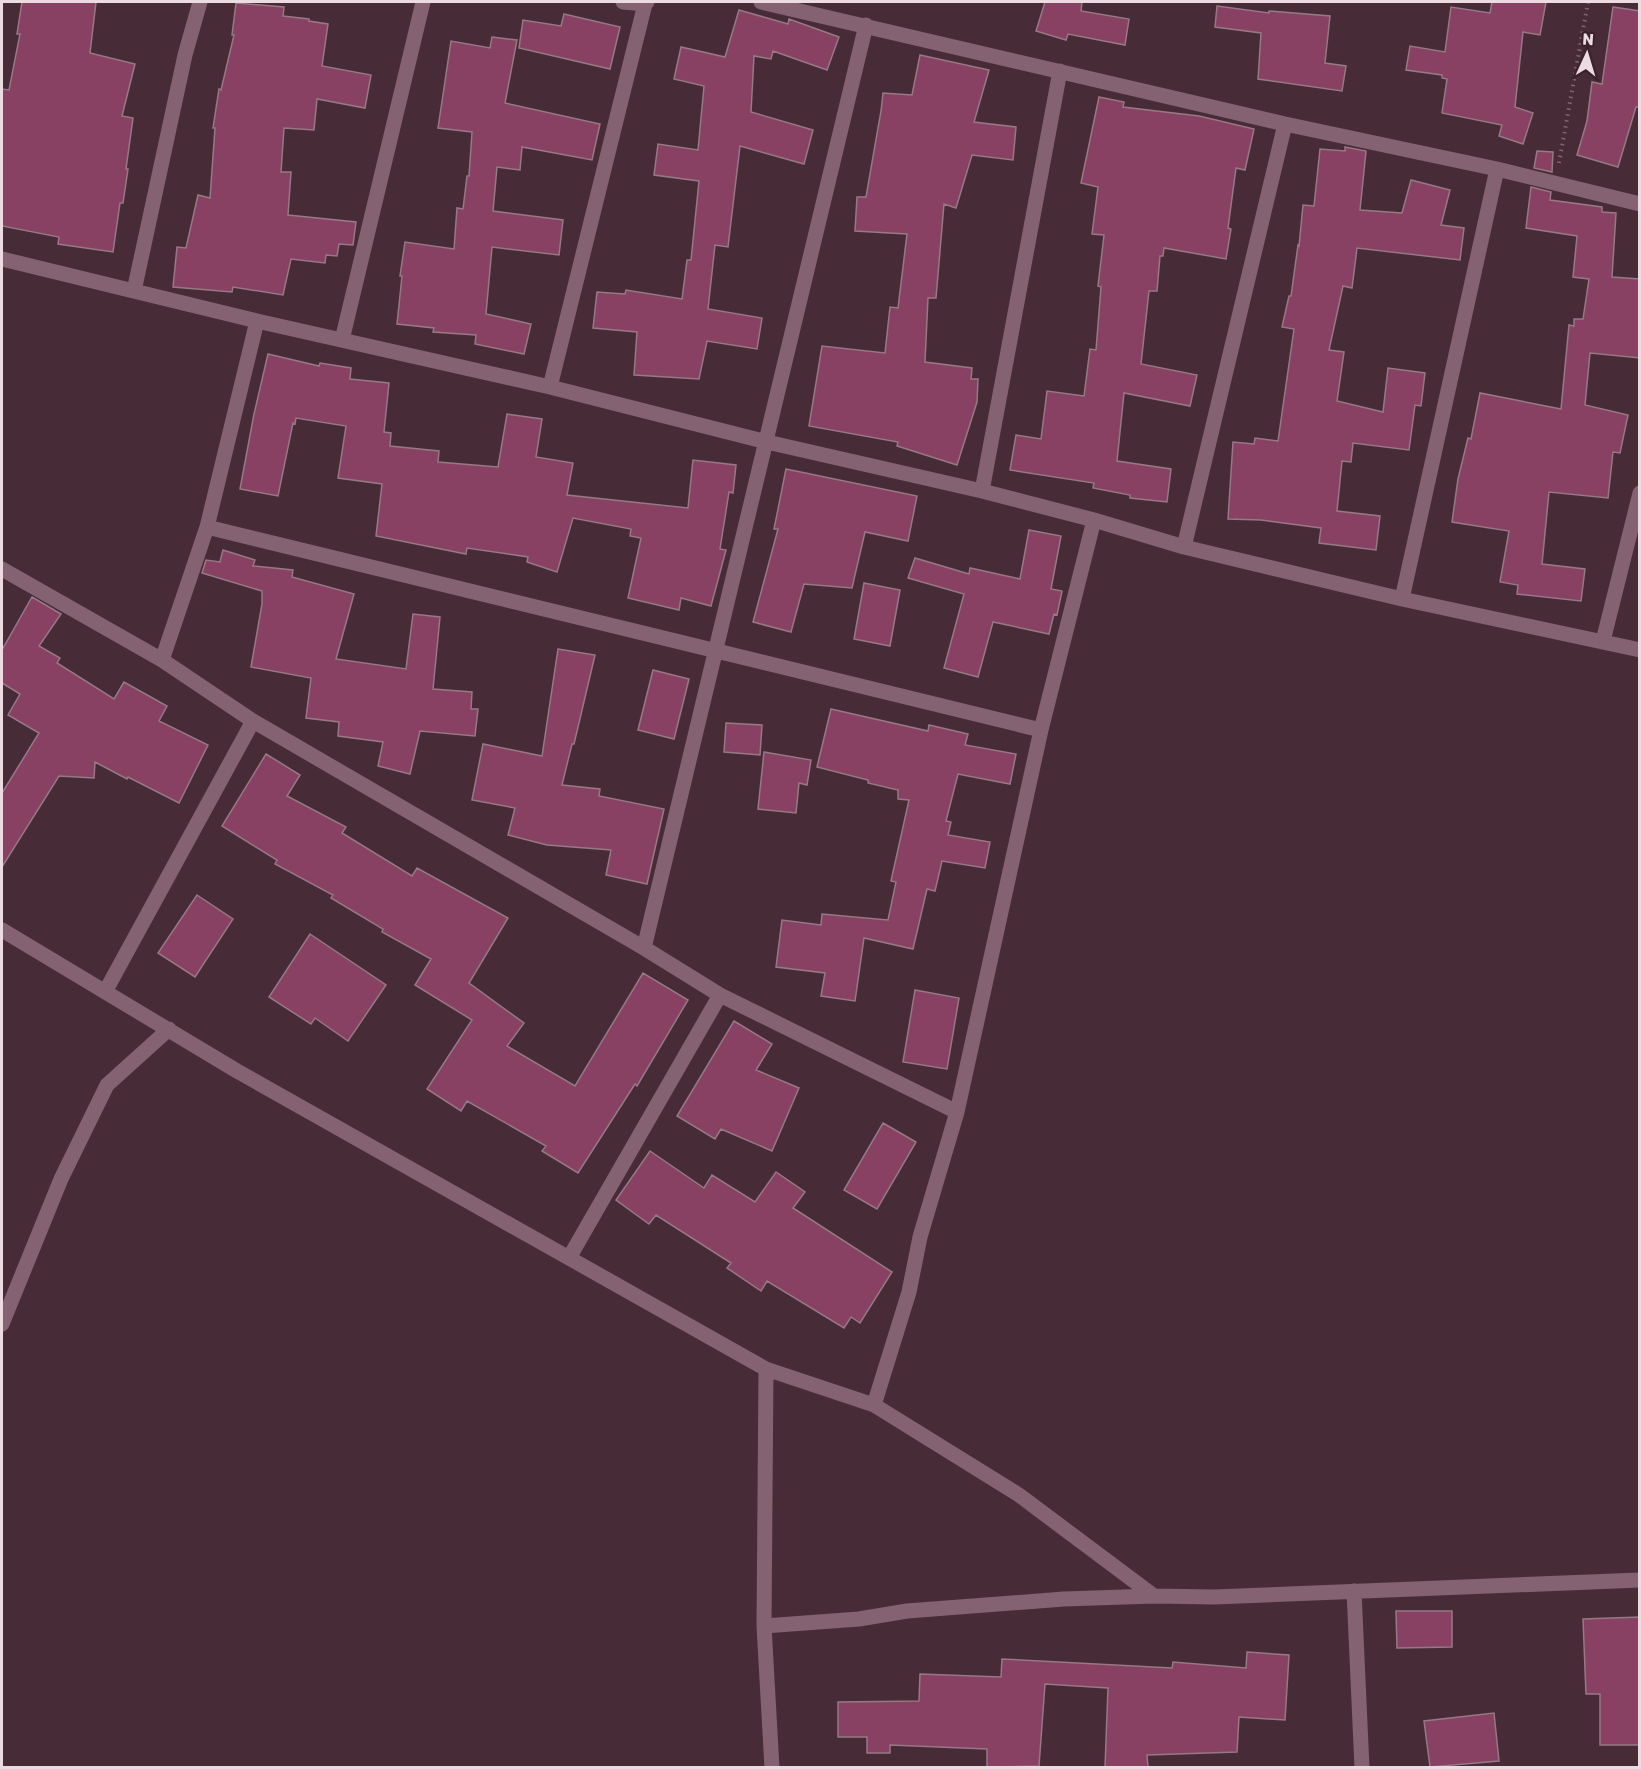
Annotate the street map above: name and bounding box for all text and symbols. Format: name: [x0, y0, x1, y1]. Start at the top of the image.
north arrow: [1557, 24, 1617, 84]
text: N: [1582, 30, 1594, 49]

